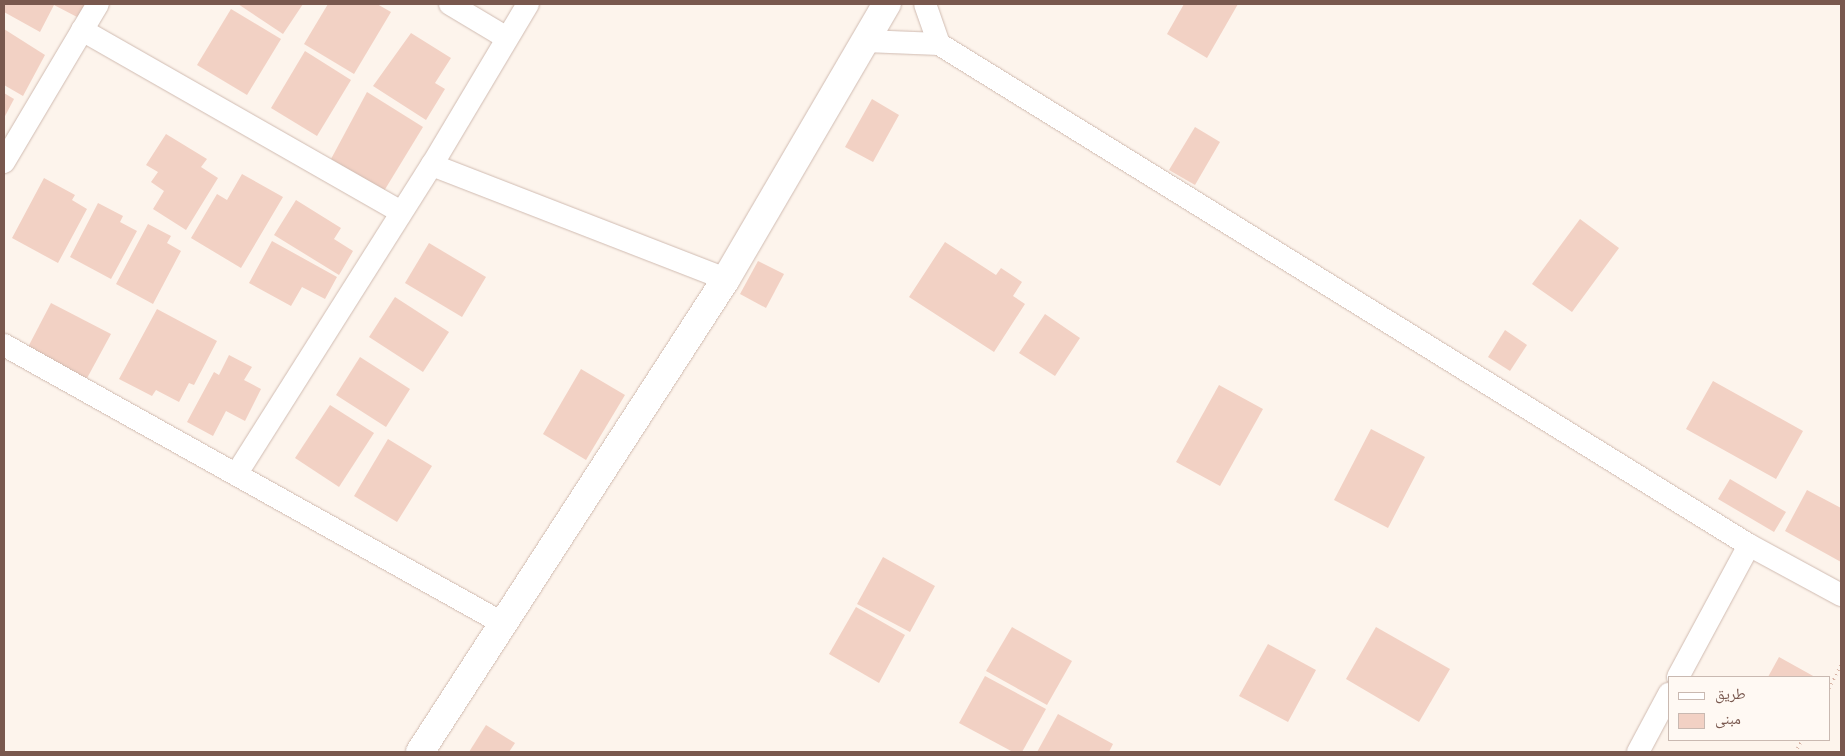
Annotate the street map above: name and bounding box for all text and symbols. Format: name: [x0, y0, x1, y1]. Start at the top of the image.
legend: [1668, 676, 1830, 741]
text: طريق: [1715, 685, 1746, 703]
text: مبنى: [1715, 710, 1741, 728]

